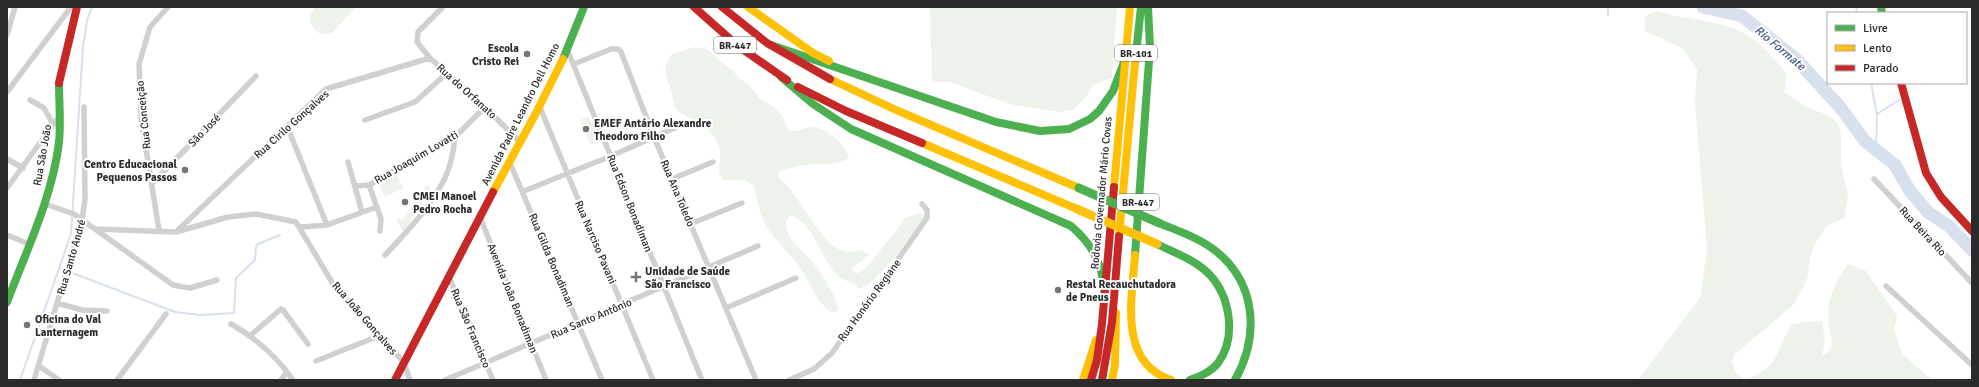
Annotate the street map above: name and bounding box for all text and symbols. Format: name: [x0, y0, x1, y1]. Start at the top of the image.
legend: [1827, 12, 1967, 84]
text: Livre: [1863, 21, 1888, 36]
water label: Rio Formate: [1751, 23, 1809, 75]
road number: BR-447: [714, 37, 756, 53]
street label: Avenida Padre Leandro Dell Homo: [479, 41, 562, 188]
text: Lento: [1863, 41, 1892, 56]
place label: Escola Cristo Rei: [472, 42, 519, 68]
road number: BR-101: [1115, 45, 1157, 61]
marker: Escola Cristo Rei: [522, 49, 532, 59]
street label: Rua do Orfanato: [434, 61, 500, 122]
text: Parado: [1863, 61, 1899, 76]
street label: Rua Conceição: [133, 80, 154, 150]
street label: Rua Cirilo Gonçalves: [251, 87, 332, 161]
street label: São José: [186, 111, 223, 150]
street label: Rodovia Governador Mário Covas: [1088, 116, 1115, 270]
place label: EMEF Antário Alexandre Theodoro Filho: [594, 117, 712, 143]
street label: Rua São João: [31, 123, 54, 187]
marker: EMEF Antário Alexandre Theodoro Filho: [581, 124, 591, 134]
street label: Rua Joaquim Lovatti: [372, 128, 461, 187]
street label: Rua Edson Bonadiman: [604, 152, 655, 254]
place label: Centro Educacional Pequenos Passos: [84, 158, 178, 184]
street label: Rua Ana Toledo: [658, 158, 698, 229]
marker: Centro Educacional Pequenos Passos: [180, 165, 190, 175]
place label: CMEI Manoel Pedro Rocha: [413, 190, 477, 216]
road number: BR-447: [1117, 194, 1159, 210]
marker: CMEI Manoel Pedro Rocha: [400, 197, 410, 207]
street label: Rua Narciso Pavani: [572, 198, 619, 286]
street label: Rua Beira Rio: [1896, 204, 1949, 259]
street label: Rua Gilda Bonadiman: [526, 211, 577, 309]
street label: Rua Santo André: [54, 218, 88, 296]
street label: Avenida João Bonadiman: [485, 241, 540, 355]
street label: Rua Honório Regiane: [835, 257, 904, 344]
place label: Unidade de Saúde São Francisco: [645, 265, 731, 291]
marker: Unidade de Saúde São Francisco: [630, 271, 642, 283]
place label: Restal Recauchutadora de Pneus: [1066, 278, 1176, 304]
street label: Rua João Gonçalves: [329, 279, 400, 358]
marker: Restal Recauchutadora de Pneus: [1053, 285, 1063, 295]
street label: Rua São Francisco: [448, 286, 493, 370]
street label: Rua Santo Antônio: [549, 295, 634, 341]
place label: Oficina do Val Lanternagem: [35, 313, 102, 339]
marker: Oficina do Val Lanternagem: [22, 320, 32, 330]

